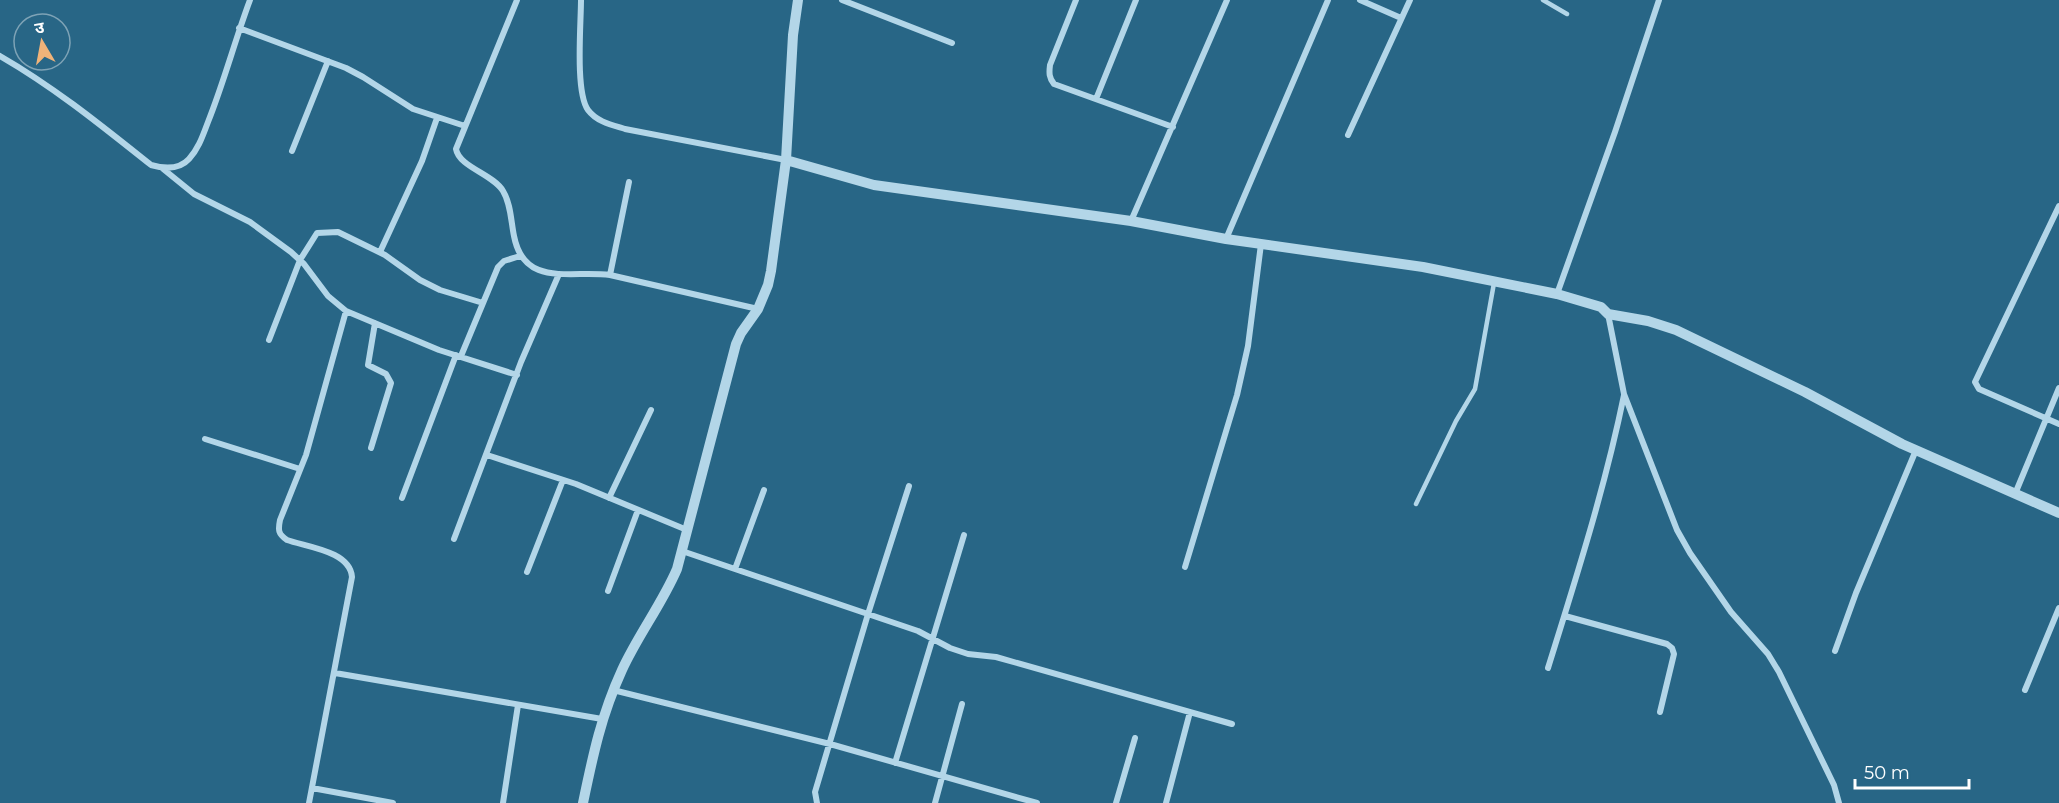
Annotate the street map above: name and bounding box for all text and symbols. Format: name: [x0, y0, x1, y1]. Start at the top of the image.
north arrow: [12, 12, 72, 72]
text: उ: [33, 17, 46, 38]
scale bar: [1855, 752, 1969, 790]
text: 50 m: [1864, 762, 1910, 784]

